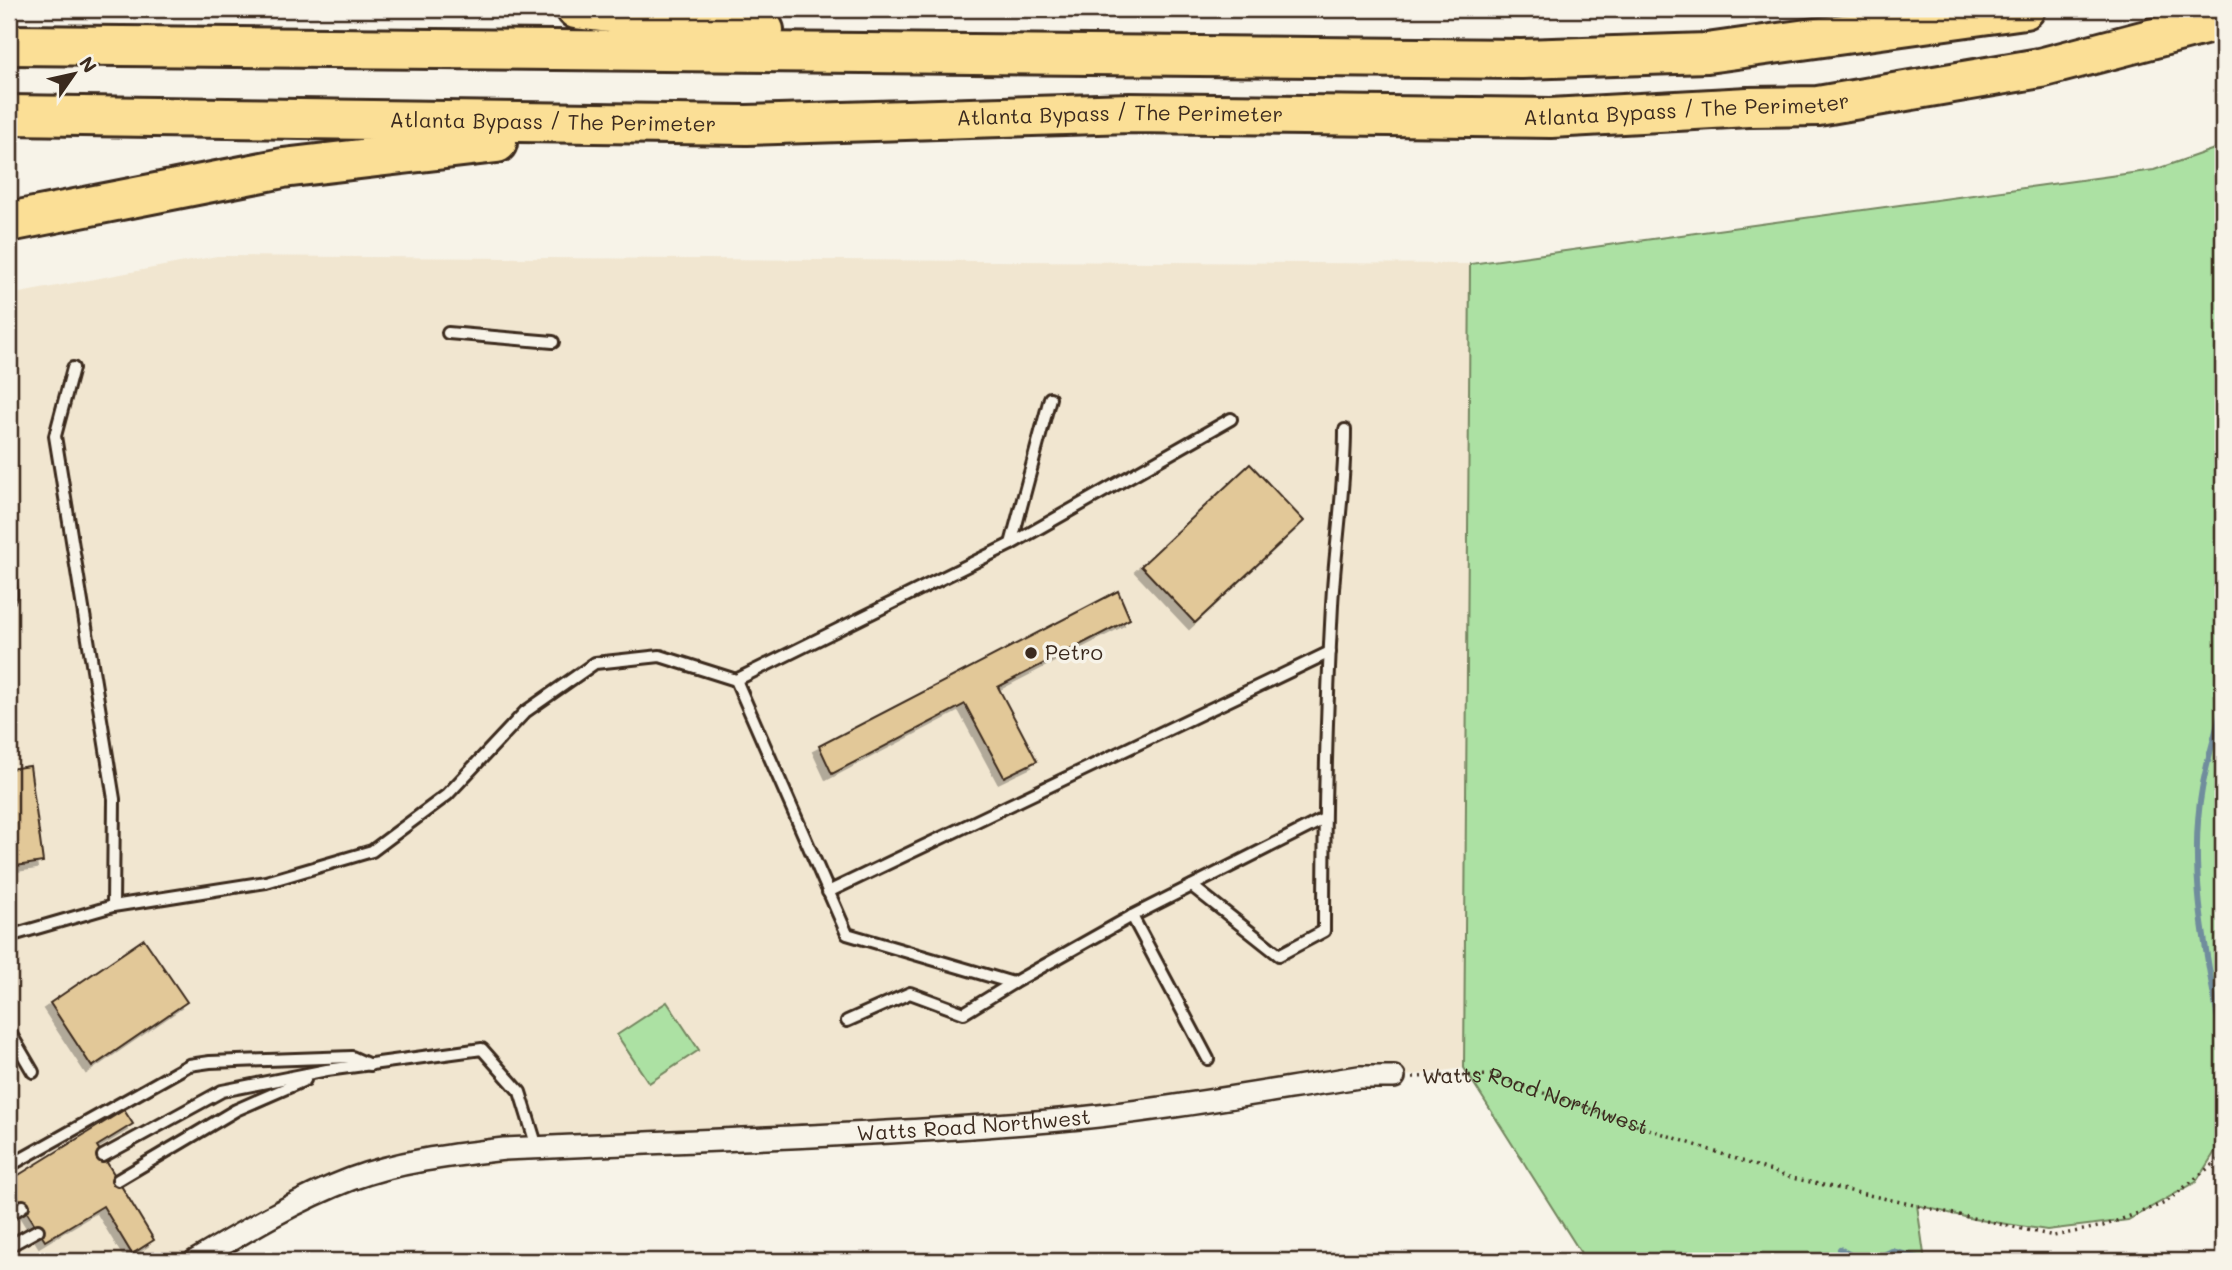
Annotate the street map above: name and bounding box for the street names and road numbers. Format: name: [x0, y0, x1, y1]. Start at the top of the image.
street label: Atlanta Bypass / The Perimeter: [1523, 86, 1851, 130]
street label: Atlanta Bypass / The Perimeter: [956, 98, 1283, 130]
street label: Atlanta Bypass / The Perimeter: [390, 105, 716, 137]
street label: Watts Road Northwest: [1421, 1060, 1652, 1140]
street label: Watts Road Northwest: [856, 1102, 1092, 1146]

